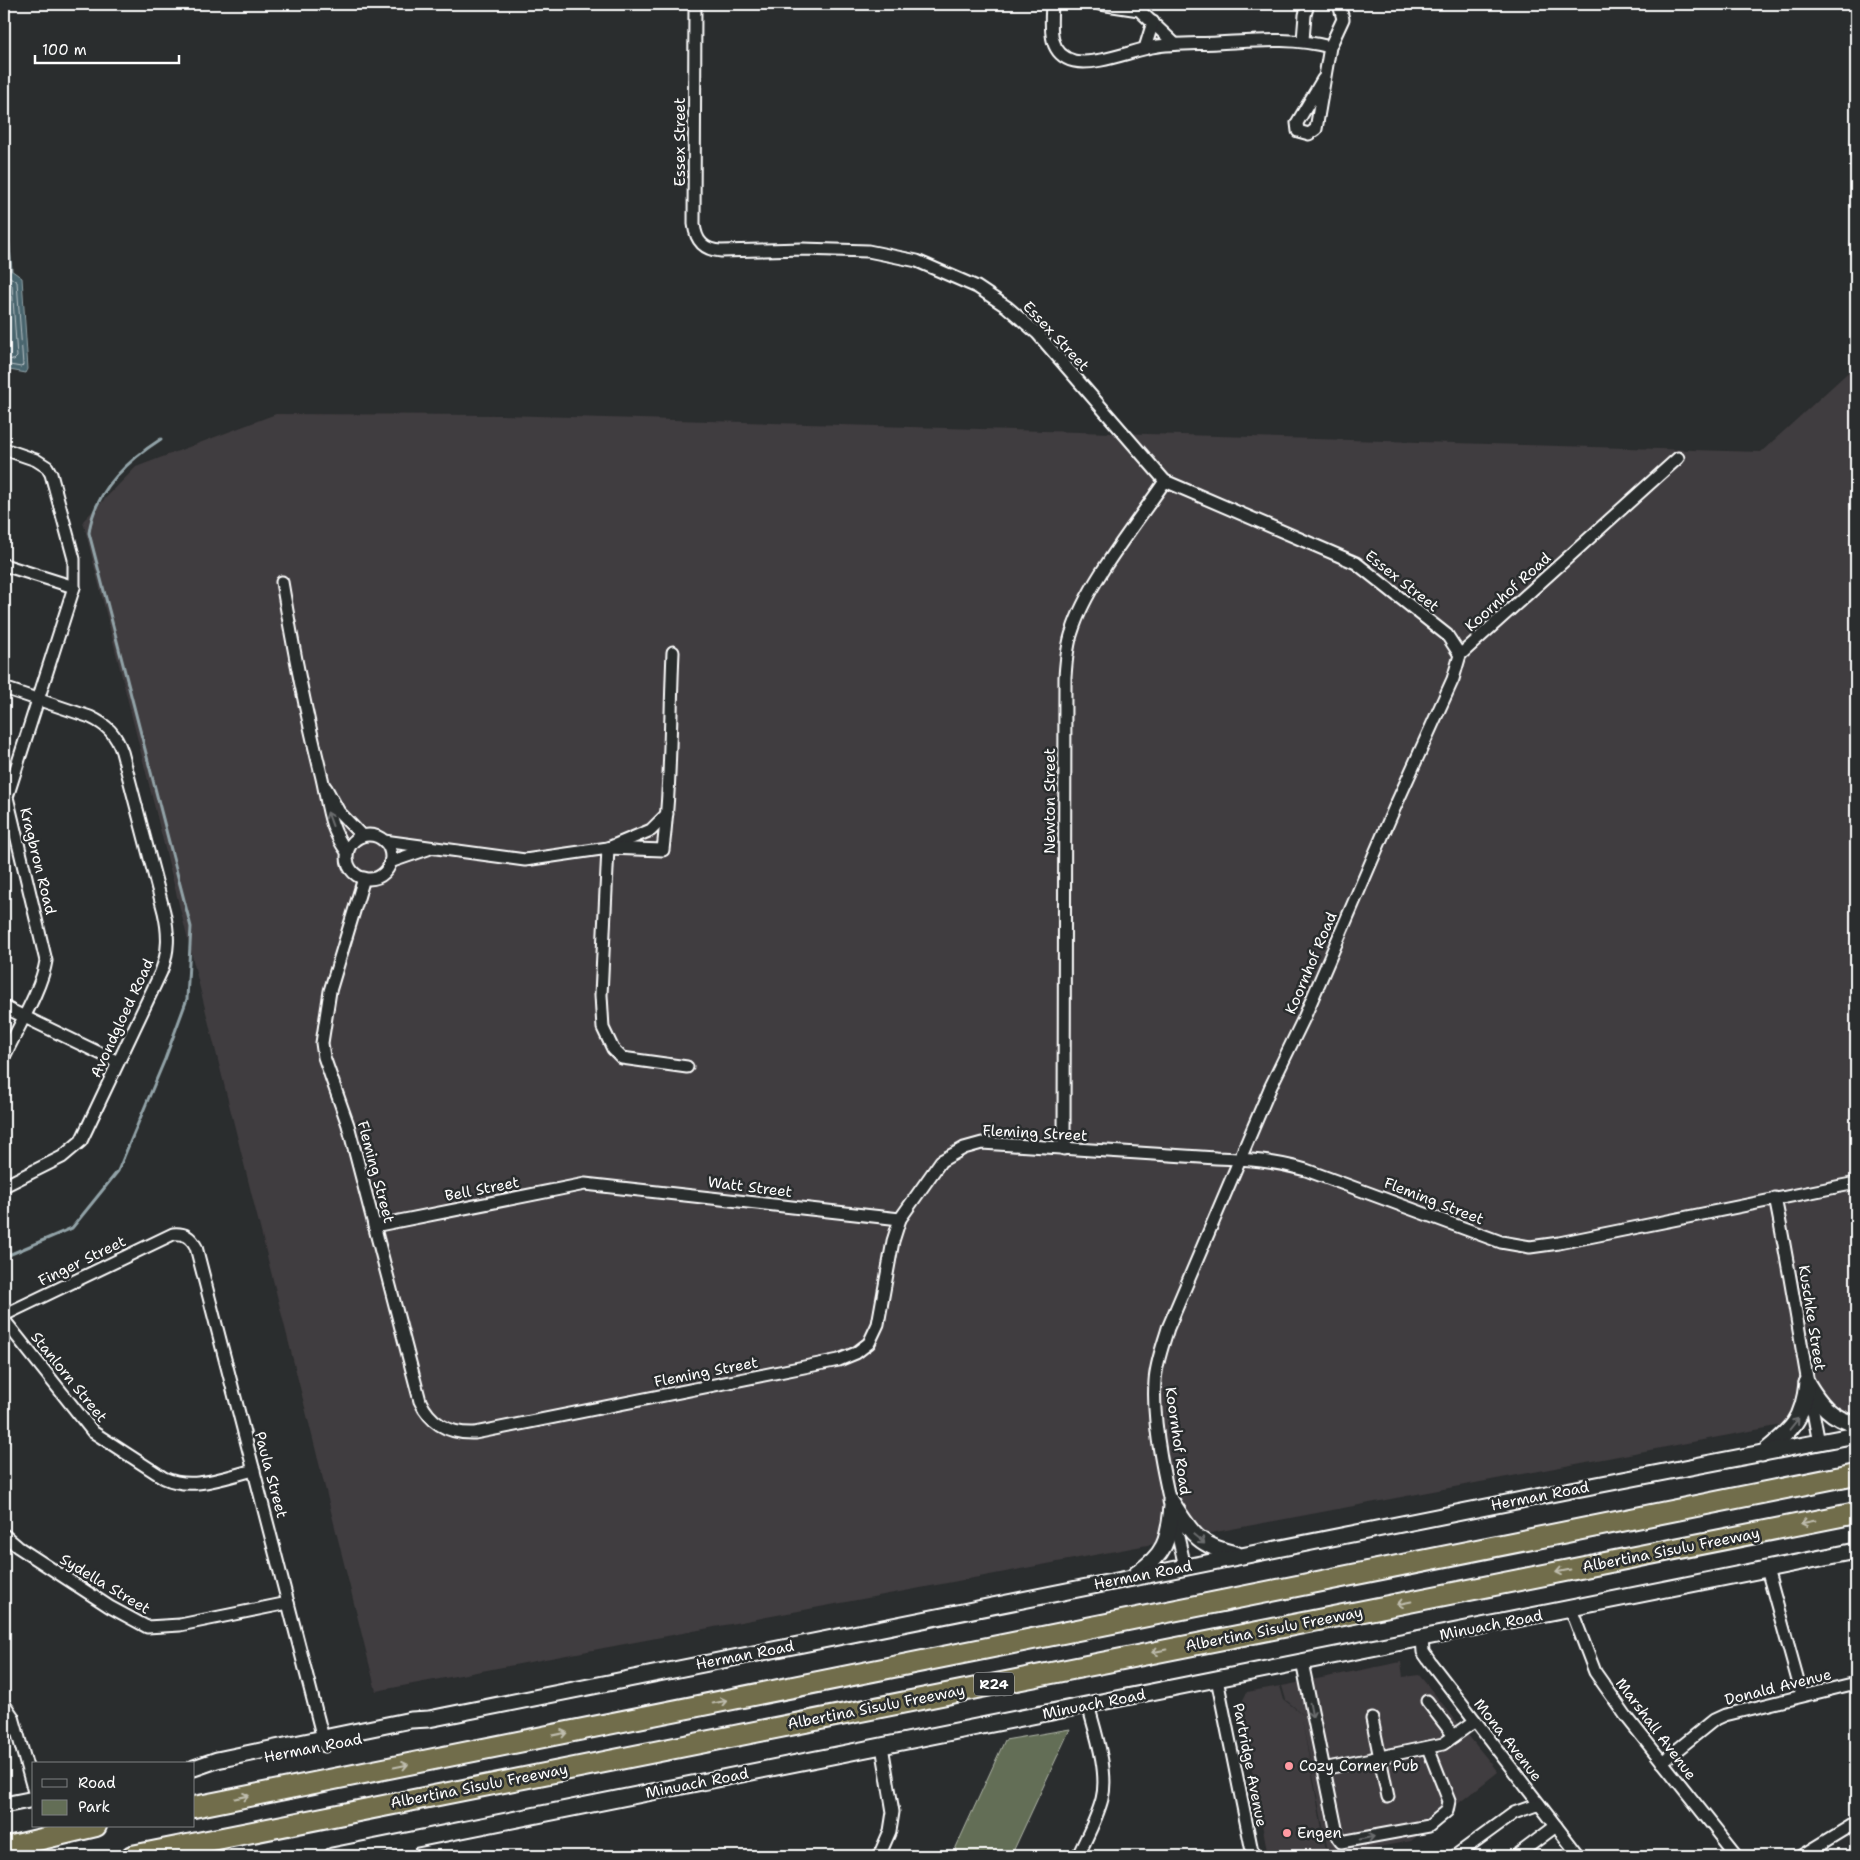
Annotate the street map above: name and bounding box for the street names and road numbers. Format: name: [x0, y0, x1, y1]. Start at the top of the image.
street label: Essex Street: [670, 98, 690, 186]
street label: Essex Street: [1018, 297, 1094, 375]
street label: Essex Street: [1361, 546, 1443, 616]
street label: Koornhof Road: [1461, 548, 1556, 636]
street label: Newton Street: [1040, 748, 1060, 854]
street label: Kragbron Road: [15, 805, 61, 917]
street label: Koornhof Road: [1280, 908, 1342, 1017]
street label: Avondgloed Road: [86, 955, 159, 1081]
street label: Fleming Street: [353, 1119, 399, 1225]
street label: Fleming Street: [982, 1120, 1088, 1146]
street label: Bell Street: [443, 1172, 521, 1206]
street label: Watt Street: [707, 1172, 793, 1202]
street label: Fleming Street: [1381, 1173, 1487, 1229]
street label: Finger Street: [35, 1231, 129, 1291]
street label: Kuschke Street: [1794, 1264, 1830, 1372]
street label: Stanlorn Street: [26, 1328, 112, 1426]
street label: Fleming Street: [652, 1352, 760, 1392]
street label: Koornhof Road: [1161, 1386, 1196, 1497]
street label: Paula Street: [250, 1429, 292, 1521]
street label: Herman Road: [1489, 1477, 1591, 1515]
street label: Albertina Sisulu Freeway: [1581, 1523, 1761, 1577]
street label: Sydella Street: [56, 1549, 154, 1619]
street label: Herman Road: [1092, 1556, 1194, 1594]
street label: Albertina Sisulu Freeway: [1184, 1602, 1364, 1656]
street label: Minuach Road: [1438, 1605, 1545, 1645]
street label: Herman Road: [694, 1636, 796, 1674]
street label: Donald Avenue: [1723, 1664, 1833, 1710]
road number: R24: [974, 1672, 1014, 1696]
street label: Marshall Avenue: [1611, 1674, 1701, 1784]
street label: Albertina Sisulu Freeway: [786, 1680, 966, 1734]
street label: Minuach Road: [1041, 1684, 1148, 1724]
street label: Mona Avenue: [1469, 1695, 1547, 1785]
street label: Partridge Avenue: [1228, 1701, 1272, 1829]
street label: Herman Road: [262, 1729, 364, 1767]
street label: Albertina Sisulu Freeway: [389, 1759, 569, 1813]
street label: Minuach Road: [644, 1763, 751, 1803]

